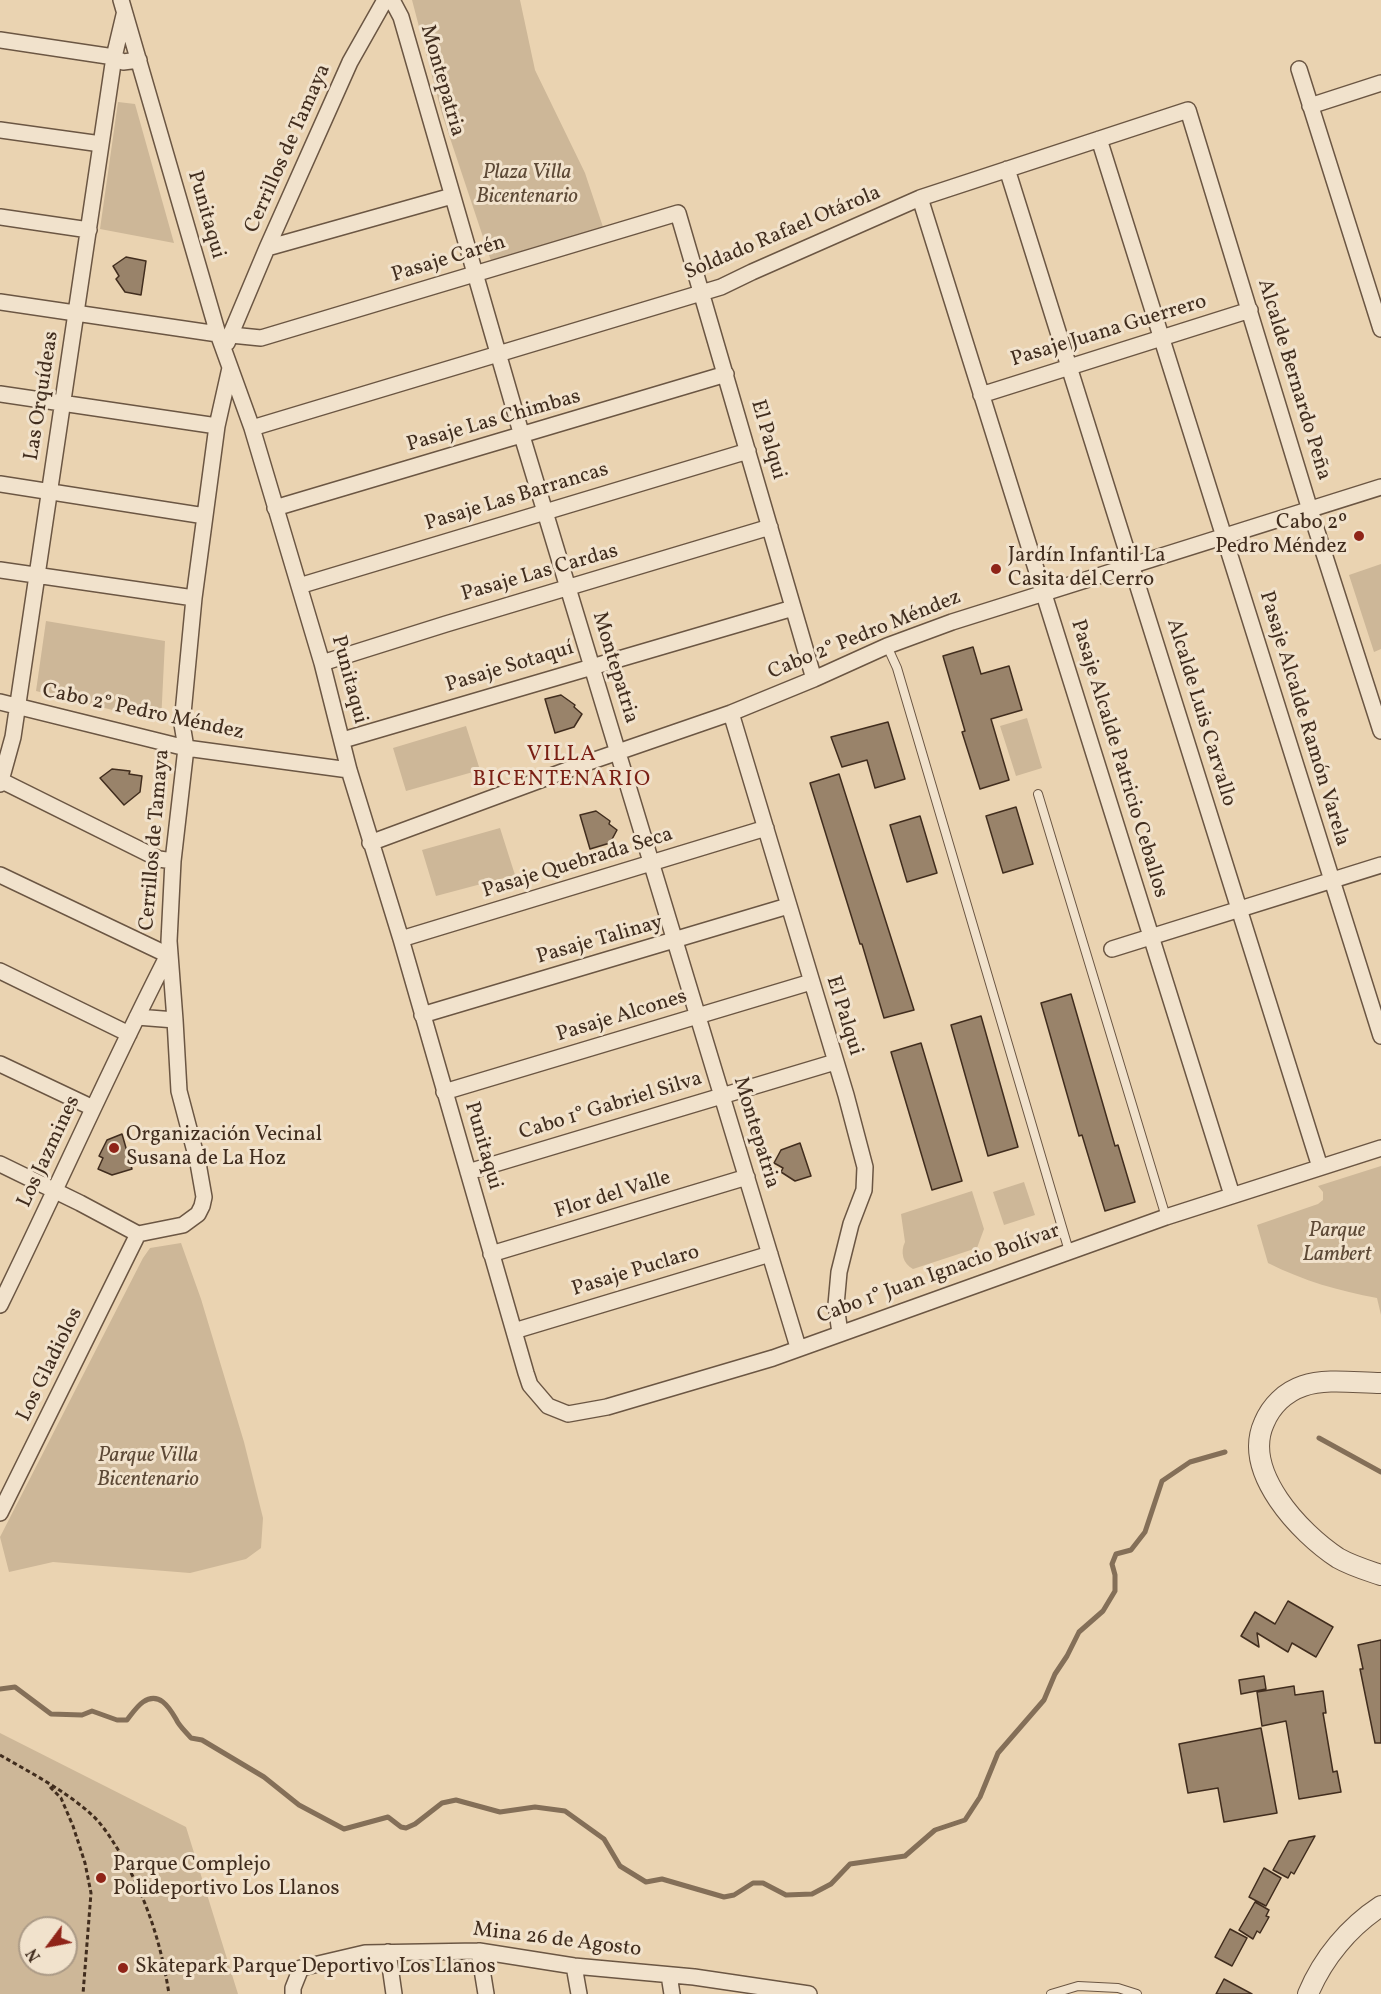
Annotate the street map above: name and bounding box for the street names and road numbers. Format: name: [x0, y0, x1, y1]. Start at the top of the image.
street label: Montepatria: [413, 22, 469, 140]
street label: Cerrillos de Tamaya: [240, 61, 338, 237]
street label: Punitaqui: [180, 168, 230, 262]
street label: Soldado Rafael Otárola: [681, 181, 885, 287]
street label: Pasaje Carén: [389, 231, 509, 289]
street label: Alcalde Bernardo Peña: [1250, 276, 1336, 484]
street label: Pasaje Juana Guerrero: [1008, 290, 1210, 374]
street label: Las Orquídeas: [20, 330, 66, 462]
street label: Pasaje Las Chimbas: [404, 385, 584, 459]
street label: El Palqui: [744, 397, 790, 483]
street label: Pasaje Las Barrancas: [422, 458, 612, 538]
street label: Pasaje Las Cardas: [459, 540, 621, 608]
street label: Cabo 2° Pedro Méndez: [765, 586, 965, 686]
street label: Pasaje Alcalde Ramón Varela: [1252, 589, 1354, 849]
street label: Montepatria: [585, 609, 643, 727]
street label: Alcalde Luis Carvallo: [1160, 616, 1240, 810]
street label: Pasaje Alcalde Patricio Ceballos: [1064, 617, 1172, 901]
street label: Punitaqui: [324, 633, 372, 727]
street label: Pasaje Sotaquí: [443, 637, 577, 699]
street label: Cabo 2° Pedro Méndez: [40, 679, 246, 747]
street label: Cerrillos de Tamaya: [136, 748, 176, 932]
street label: Pasaje Quebrada Seca: [480, 823, 676, 905]
street label: Pasaje Talinay: [534, 911, 666, 971]
street label: El Palqui: [819, 973, 867, 1059]
street label: Pasaje Alcones: [554, 985, 690, 1049]
street label: Cabo 1° Gabriel Silva: [516, 1067, 706, 1147]
street label: Montepatria: [726, 1074, 784, 1192]
street label: Los Jazmines: [13, 1092, 87, 1212]
street label: Punitaqui: [457, 1099, 507, 1193]
street label: Flor del Valle: [552, 1166, 674, 1226]
street label: Cabo 1° Juan Ignacio Bolívar: [814, 1219, 1064, 1331]
street label: Pasaje Puclaro: [569, 1241, 703, 1303]
street label: Los Gladiolos: [13, 1304, 89, 1426]
street label: Mina 26 de Agosto: [472, 1918, 642, 1964]

